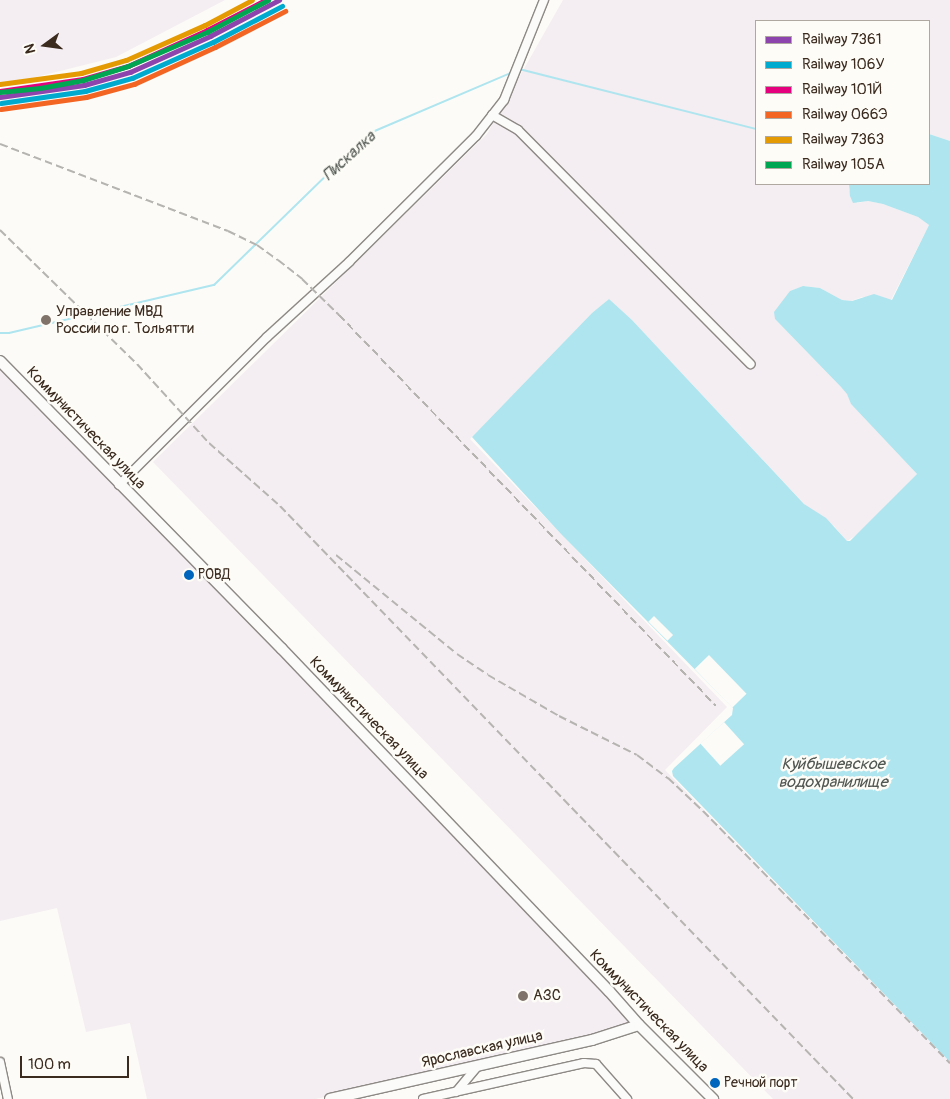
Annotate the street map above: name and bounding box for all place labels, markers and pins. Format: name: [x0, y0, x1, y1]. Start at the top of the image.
place label: Управление МВД России по г. Тольятти: [56, 302, 194, 337]
marker: Управление МВД России по г. Тольятти: [40, 314, 52, 326]
place label: РОВД: [198, 567, 230, 583]
marker: РОВД: [184, 570, 194, 580]
place label: АЗС: [533, 987, 561, 1005]
marker: АЗС: [517, 990, 529, 1002]
place label: Речной порт: [724, 1075, 797, 1091]
marker: Речной порт: [710, 1078, 720, 1088]

